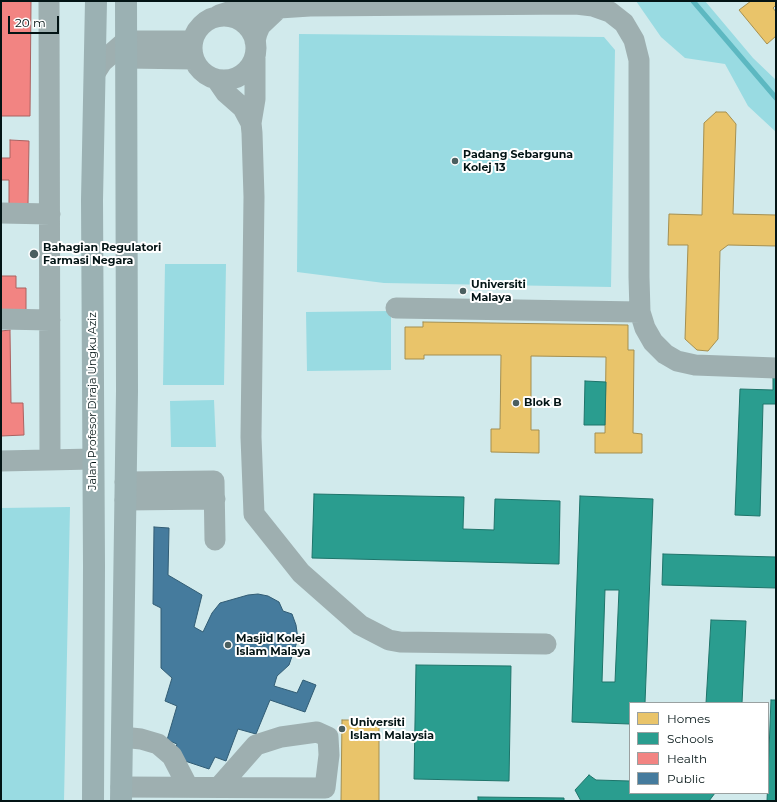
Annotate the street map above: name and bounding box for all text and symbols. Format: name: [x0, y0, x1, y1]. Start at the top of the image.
scale bar: [10, 8, 61, 34]
text: 20 m: [15, 15, 46, 30]
place label: Padang Sebarguna Kolej 13: [463, 148, 573, 174]
marker: Padang Sebarguna Kolej 13: [450, 156, 460, 166]
place label: Bahagian Regulatori Farmasi Negara: [43, 241, 161, 267]
marker: Bahagian Regulatori Farmasi Negara: [28, 248, 40, 260]
place label: Universiti Malaya: [471, 278, 526, 304]
marker: Universiti Malaya: [458, 286, 468, 296]
street label: Jalan Profesor Diraja Ungku Aziz: [86, 312, 100, 490]
place label: Blok B: [524, 396, 562, 410]
marker: Blok B: [511, 398, 521, 408]
place label: Masjid Kolej Islam Malaya: [236, 632, 311, 658]
marker: Masjid Kolej Islam Malaya: [223, 640, 233, 650]
legend: [629, 702, 769, 794]
text: Homes: [667, 711, 710, 726]
place label: Universiti Islam Malaysia: [350, 716, 434, 742]
marker: Universiti Islam Malaysia: [337, 724, 347, 734]
text: Schools: [667, 731, 713, 746]
text: Health: [667, 751, 707, 766]
text: Public: [667, 771, 705, 786]

